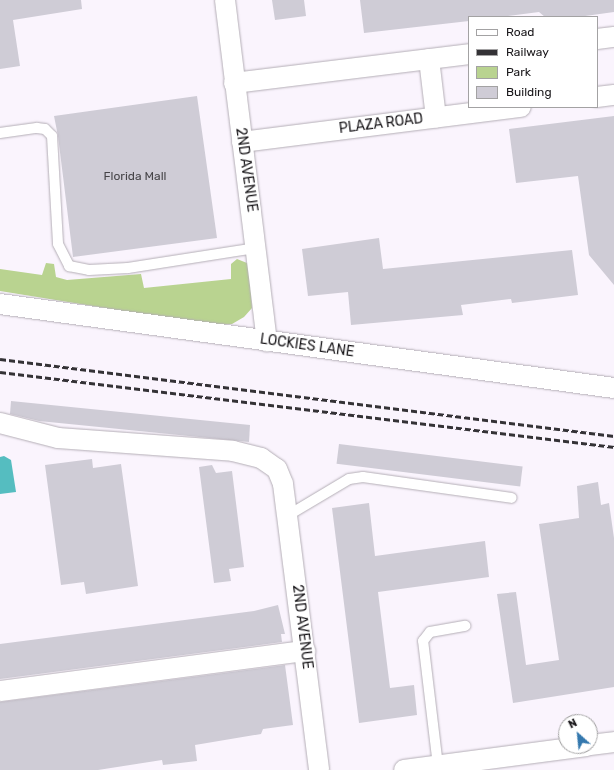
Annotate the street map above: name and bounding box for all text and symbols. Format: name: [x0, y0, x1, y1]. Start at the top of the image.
legend: [468, 16, 598, 108]
text: Road: [506, 25, 534, 39]
text: Railway: [506, 45, 549, 59]
text: Park: [506, 65, 531, 79]
text: Building: [506, 85, 552, 99]
street label: PLAZA ROAD: [338, 110, 424, 138]
street label: 2ND AVENUE: [232, 127, 260, 213]
house number: Florida Mall: [104, 170, 166, 184]
street label: LOCKIES LANE: [259, 331, 355, 361]
street label: 2ND AVENUE: [288, 584, 316, 670]
north arrow: [558, 714, 598, 754]
text: N: [566, 716, 579, 731]

